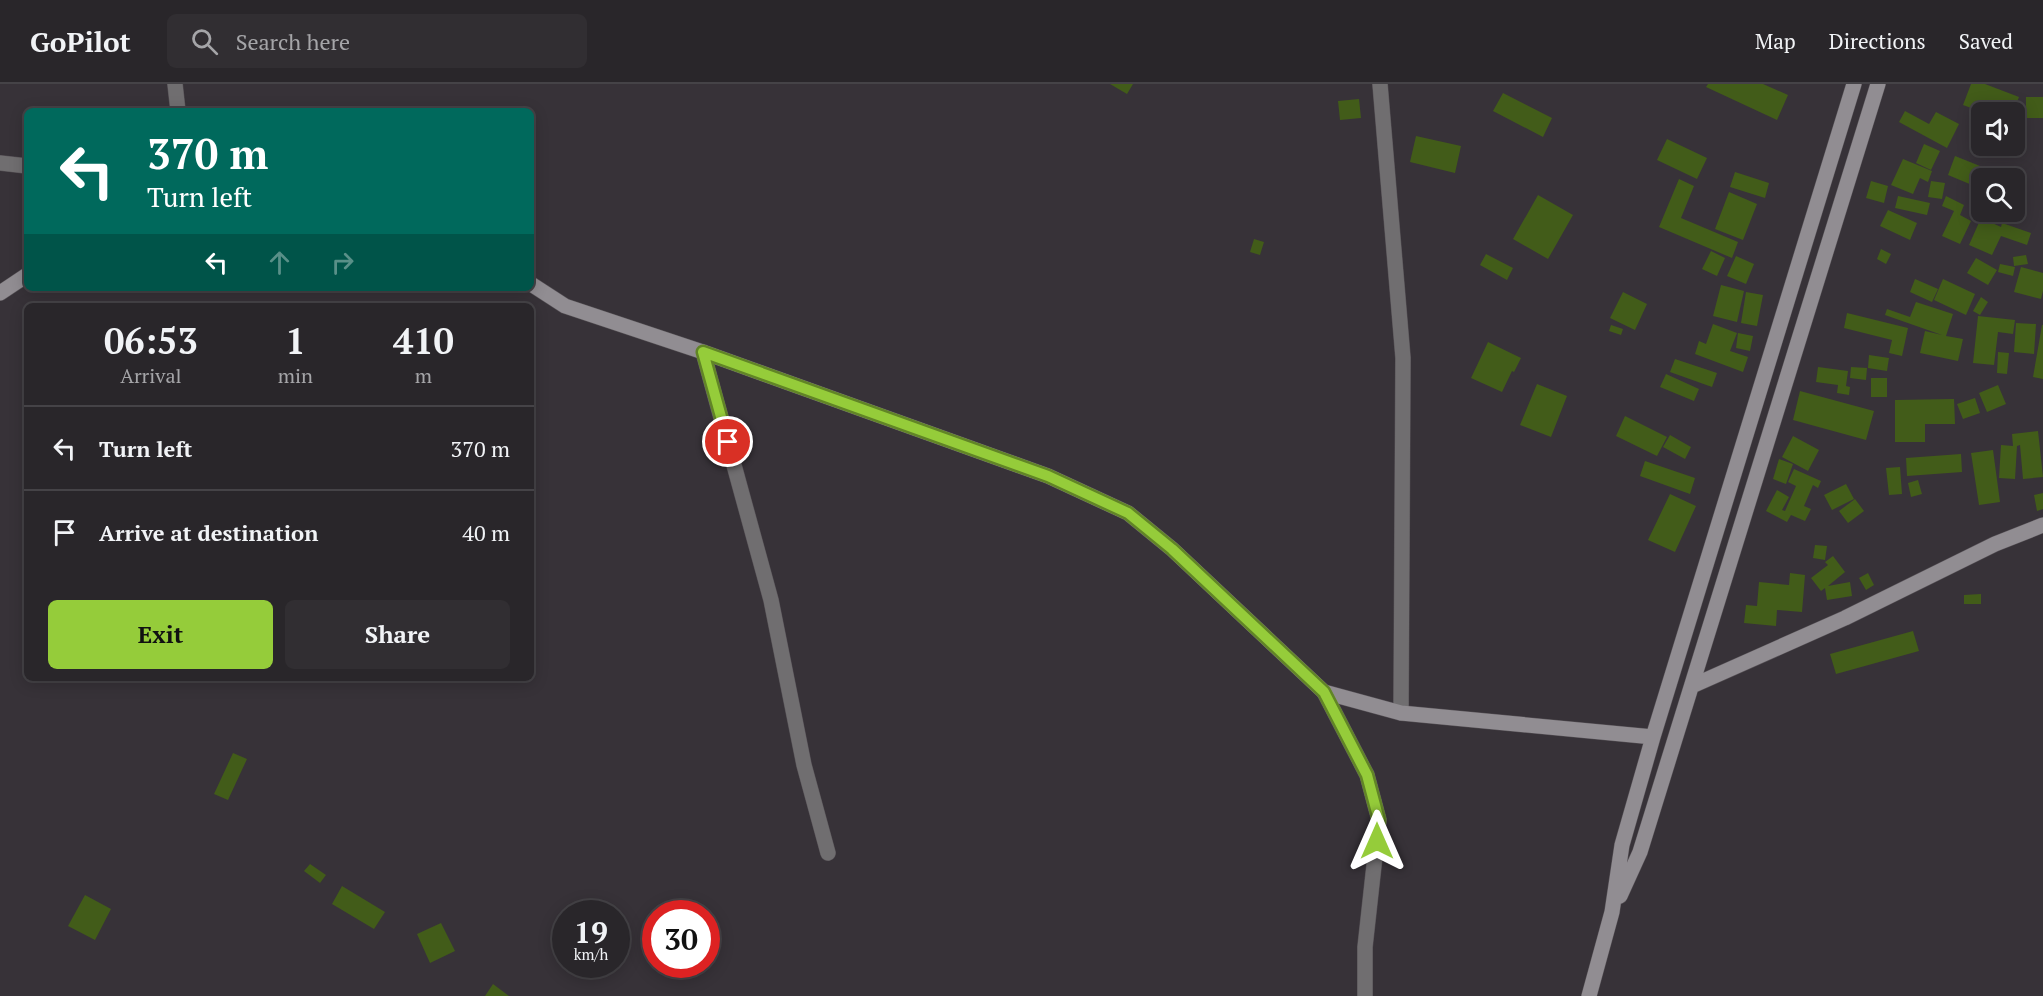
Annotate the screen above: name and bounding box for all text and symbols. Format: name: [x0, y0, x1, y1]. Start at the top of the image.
search box: [167, 14, 587, 68]
text: GoPilot: [30, 23, 131, 60]
icon: search: [188, 25, 221, 58]
text: Search here: [236, 27, 350, 56]
text: Map: [1755, 27, 1796, 55]
text: Directions: [1829, 27, 1926, 55]
text: Saved: [1959, 27, 2013, 55]
map controls: [1971, 102, 2025, 222]
button: sound: [1971, 102, 2025, 156]
text: 370 m: [147, 125, 268, 181]
icon: left: [48, 132, 126, 210]
button: search: [1971, 168, 2025, 222]
text: Turn left: [147, 179, 252, 215]
icon: left: [200, 246, 233, 279]
icon: ahead: [263, 246, 296, 279]
icon: right: [326, 246, 359, 279]
text: 06:53: [104, 317, 198, 364]
text: 1: [285, 317, 306, 364]
text: 410: [393, 317, 454, 364]
text: Arrival: [120, 362, 182, 389]
text: min: [278, 362, 313, 389]
text: m: [415, 362, 432, 389]
pin: [702, 416, 753, 467]
icon: arrive: [711, 425, 744, 458]
icon: left: [48, 432, 81, 465]
text: Turn left: [99, 434, 192, 463]
text: 370 m: [450, 434, 510, 463]
icon: arrive: [48, 516, 81, 549]
text: Arrive at destination: [99, 518, 318, 547]
text: 40 m: [462, 518, 510, 547]
button: Exit: [48, 600, 273, 669]
button: Share: [285, 600, 510, 669]
position arrow: [1345, 809, 1409, 873]
speed limit sign: 30: [642, 900, 720, 978]
text: 19: [574, 912, 608, 952]
text: km/h: [574, 944, 608, 964]

